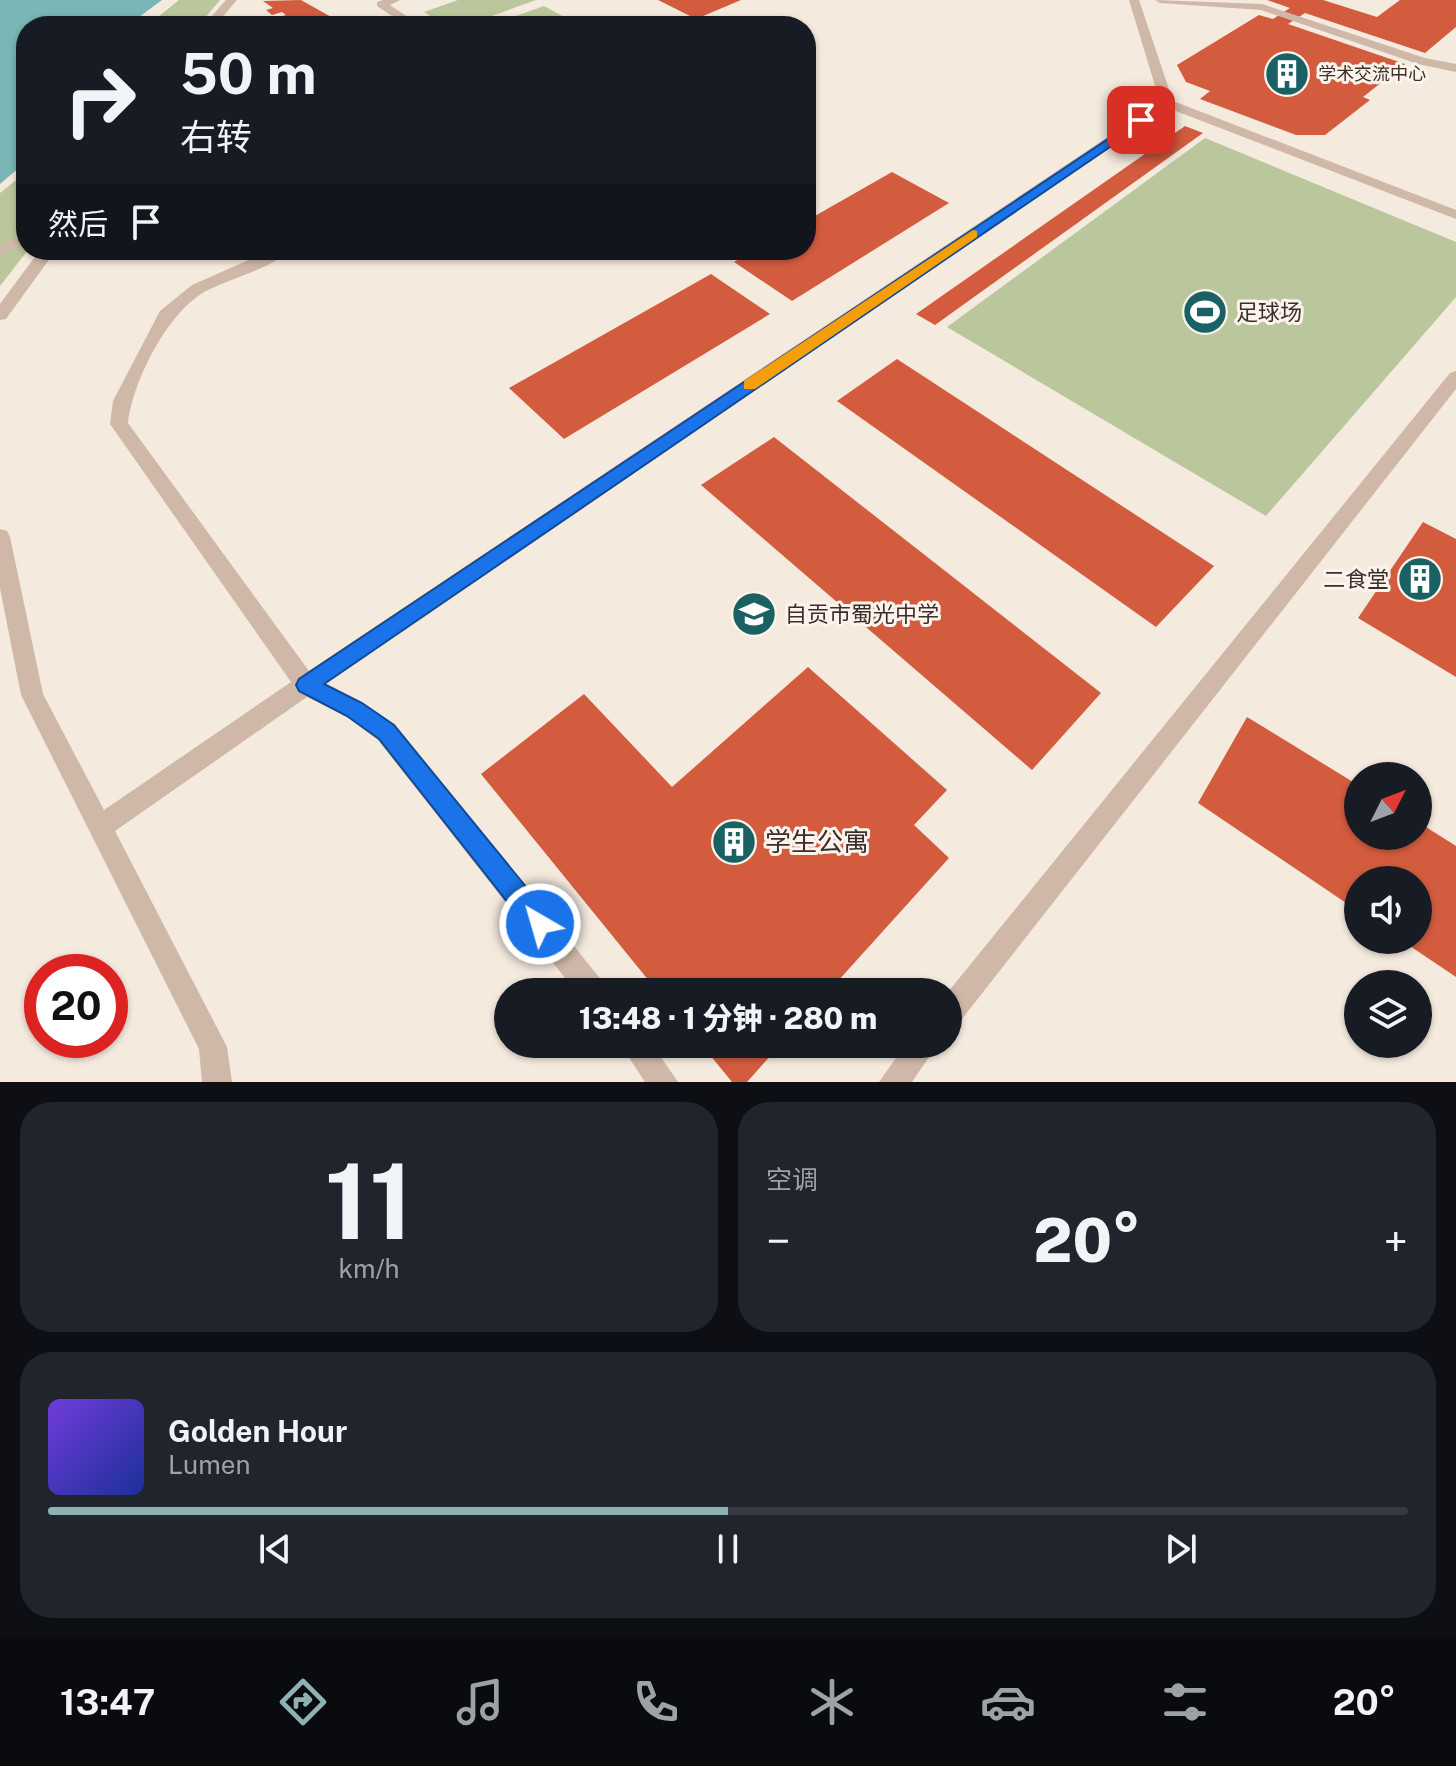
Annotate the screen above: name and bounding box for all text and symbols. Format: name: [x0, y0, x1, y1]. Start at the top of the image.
text: 50 m: [180, 41, 317, 107]
icon: right: [48, 48, 152, 152]
building icon: 学术交流中心: [1263, 50, 1311, 98]
place label: 学术交流中心: [1318, 63, 1426, 84]
pin: [1107, 86, 1175, 154]
icon: arrive: [1119, 98, 1163, 142]
text: 右转: [180, 116, 252, 158]
icon: arrive: [124, 200, 168, 244]
text: 然后: [48, 206, 108, 242]
sports icon: 足球场: [1181, 288, 1229, 336]
place label: 足球场: [1236, 299, 1302, 325]
building icon: 二食堂: [1396, 555, 1444, 603]
place label: 二食堂: [1323, 566, 1389, 592]
school or university icon: 自贡市蜀光中学: [730, 590, 778, 638]
place label: 自贡市蜀光中学: [785, 601, 939, 627]
north arrow: [1344, 762, 1432, 850]
map controls: [1344, 762, 1432, 1058]
building icon: 学生公寓: [710, 818, 758, 866]
place label: 学生公寓: [765, 826, 869, 857]
button: sound: [1344, 866, 1432, 954]
position arrow: [498, 882, 582, 966]
speed limit sign: 20: [24, 954, 128, 1058]
button: layers: [1344, 970, 1432, 1058]
text: 13:48 · 1 分钟 · 280 m: [579, 1000, 877, 1036]
text: 11: [324, 1140, 414, 1262]
text: 空调: [766, 1164, 818, 1195]
text: 20°: [1033, 1205, 1141, 1276]
text: −: [766, 1215, 790, 1267]
text: +: [1384, 1215, 1408, 1267]
text: km/h: [338, 1253, 400, 1284]
text: Golden Hour: [168, 1413, 347, 1449]
text: Lumen: [168, 1449, 251, 1480]
icon: previous: [253, 1527, 297, 1571]
icon: pause: [706, 1527, 750, 1571]
icon: next: [1159, 1527, 1203, 1571]
icon: directions: [275, 1674, 331, 1730]
icon: music: [452, 1674, 508, 1730]
icon: phone: [628, 1674, 684, 1730]
icon: climate: [804, 1674, 860, 1730]
icon: car: [980, 1674, 1036, 1730]
icon: filters: [1157, 1674, 1213, 1730]
text: 13:47: [60, 1681, 155, 1723]
text: 20°: [1333, 1681, 1396, 1723]

